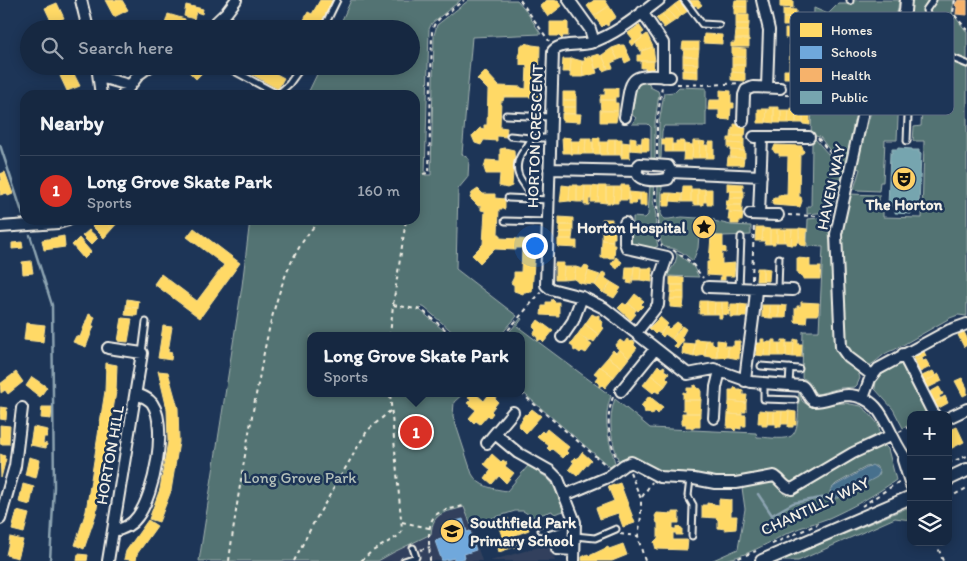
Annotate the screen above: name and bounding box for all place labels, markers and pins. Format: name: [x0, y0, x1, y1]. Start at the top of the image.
theatre icon: The Horton: [891, 166, 917, 192]
place label: The Horton: [864, 195, 944, 214]
place icon: Horton Hospital: [691, 214, 717, 240]
place label: Horton Hospital: [577, 218, 686, 238]
pin: 1: [400, 413, 432, 451]
place label: Southfield Park Primary School: [470, 513, 577, 551]
school or university icon: Southfield Park Primary School: [439, 518, 465, 544]

